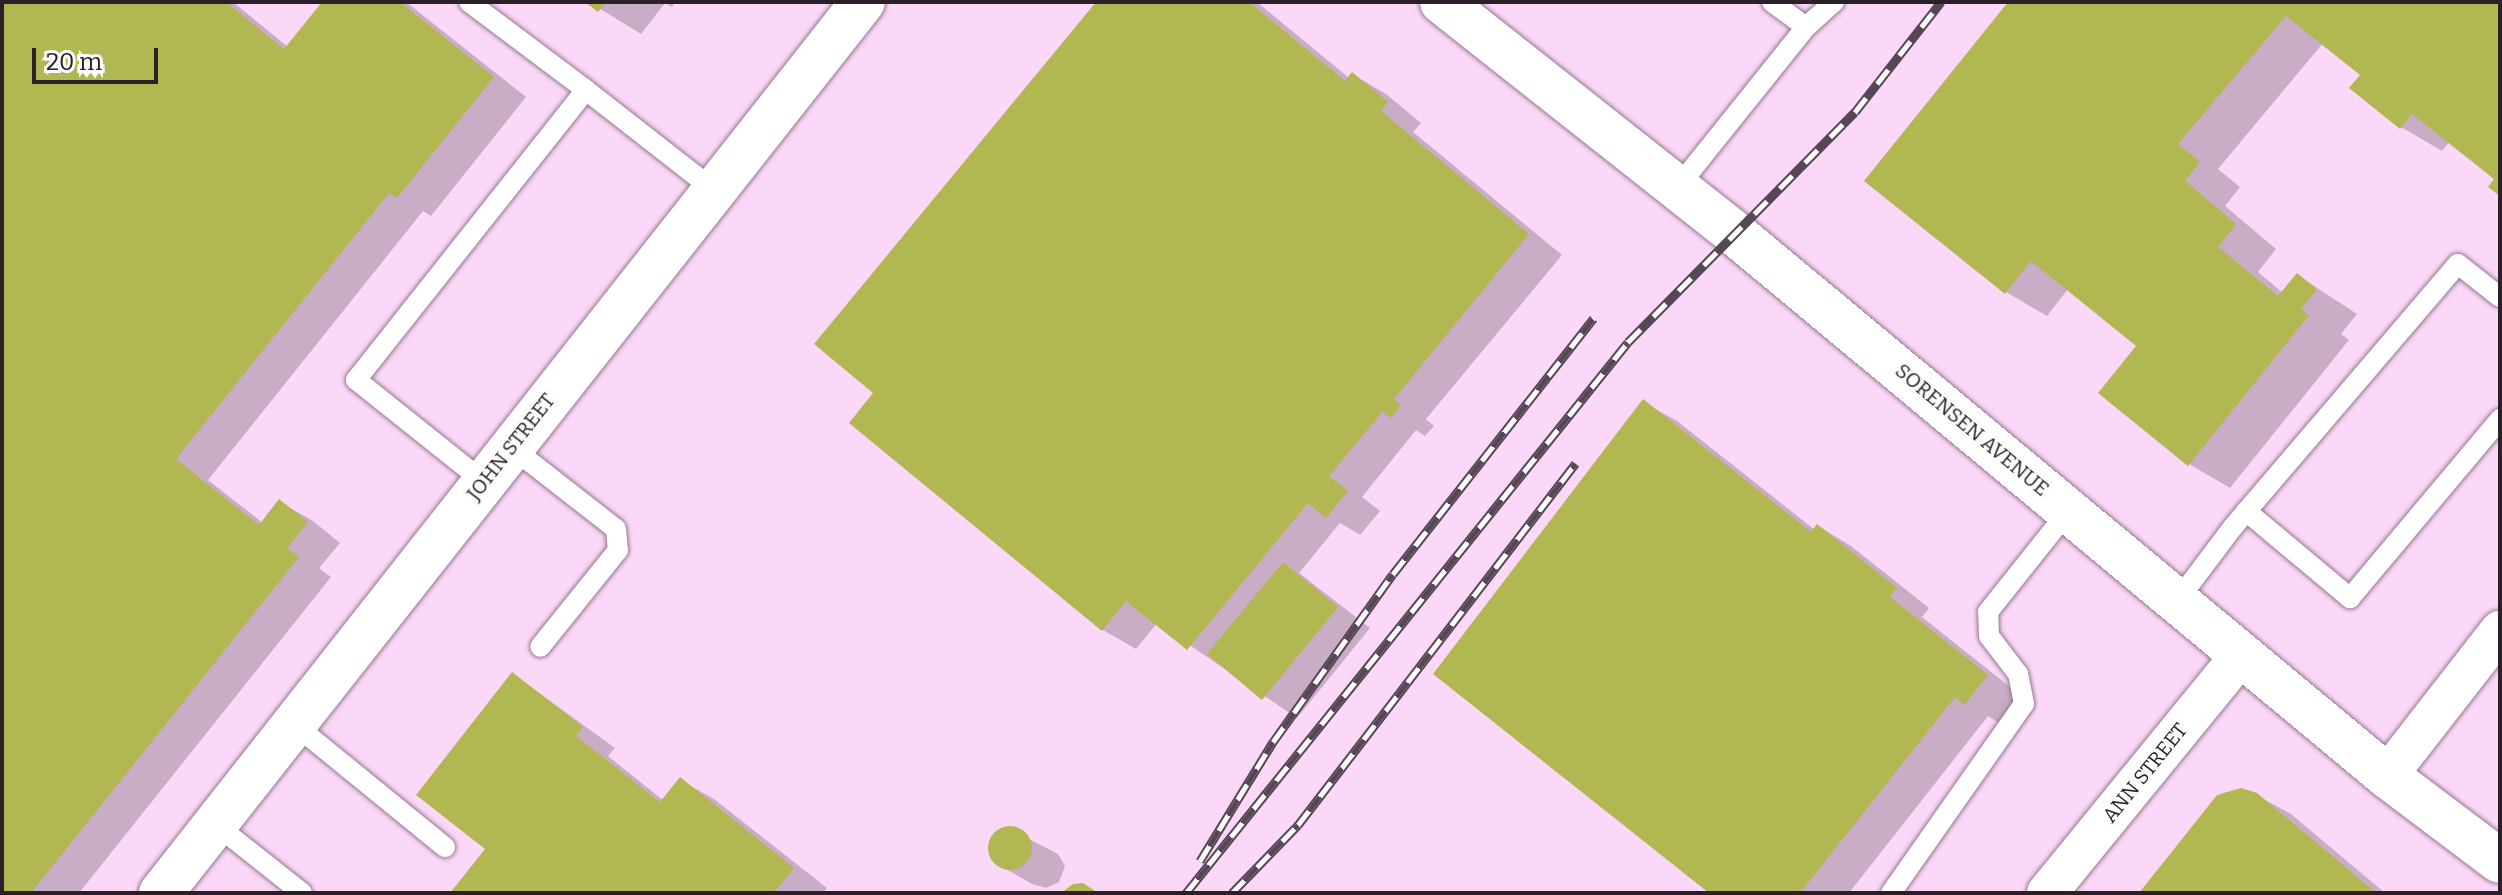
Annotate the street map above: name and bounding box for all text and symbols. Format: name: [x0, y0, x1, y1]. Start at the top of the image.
scale bar: [36, 32, 162, 82]
text: 20 m: [46, 48, 102, 76]
street label: SORENSEN AVENUE: [1890, 359, 2054, 501]
street label: JOHN STREET: [462, 389, 560, 505]
street label: ANN STREET: [2098, 719, 2192, 827]

